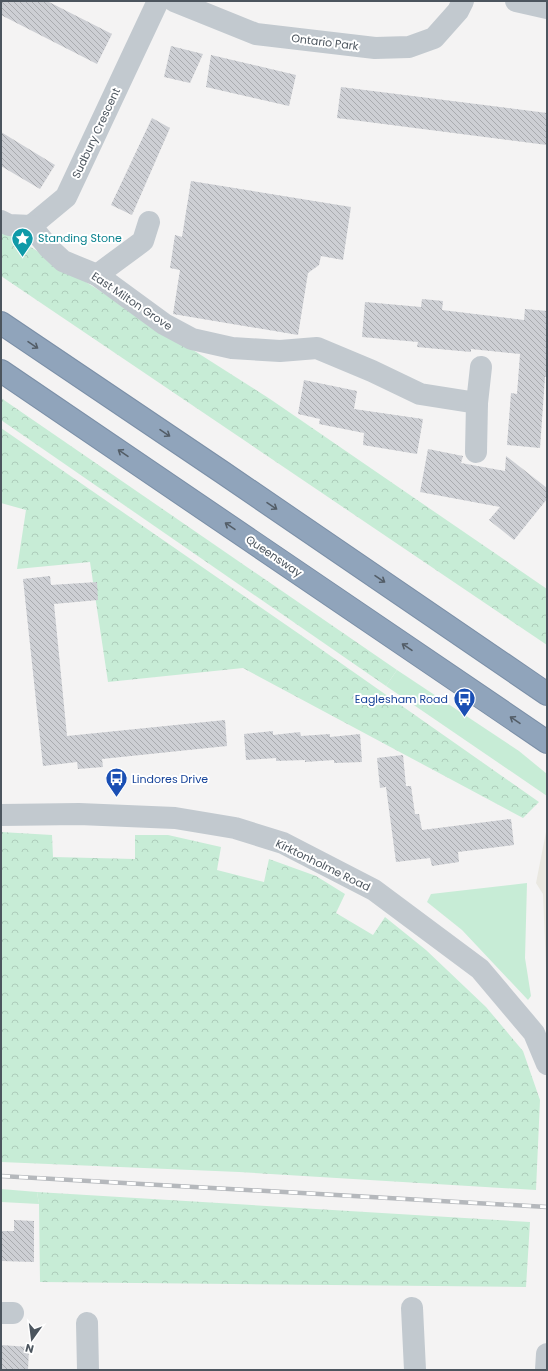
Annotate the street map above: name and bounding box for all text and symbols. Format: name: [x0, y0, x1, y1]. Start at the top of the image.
street label: Ontario Park: [291, 30, 360, 54]
street label: Sudbury Crescent: [68, 85, 124, 181]
place icon: Standing Stone: [10, 225, 36, 258]
place label: Standing Stone: [38, 230, 122, 246]
street label: East Milton Grove: [88, 268, 176, 334]
one-way arrow: [28, 341, 39, 349]
one-way arrow: [159, 429, 170, 437]
one-way arrow: [117, 449, 128, 457]
one-way arrow: [266, 502, 277, 510]
one-way arrow: [224, 522, 236, 530]
street label: Queensway: [243, 531, 306, 581]
one-way arrow: [374, 575, 385, 583]
one-way arrow: [402, 643, 413, 651]
bus stop icon: Eaglesham Road: [451, 686, 477, 719]
place label: Eaglesham Road: [355, 691, 448, 707]
one-way arrow: [509, 716, 520, 724]
bus stop icon: Lindores Drive: [103, 766, 129, 799]
place label: Lindores Drive: [132, 771, 208, 787]
street label: Kirktonholme Road: [273, 835, 373, 895]
north arrow: [12, 1319, 52, 1359]
text: N: [24, 1340, 36, 1357]

